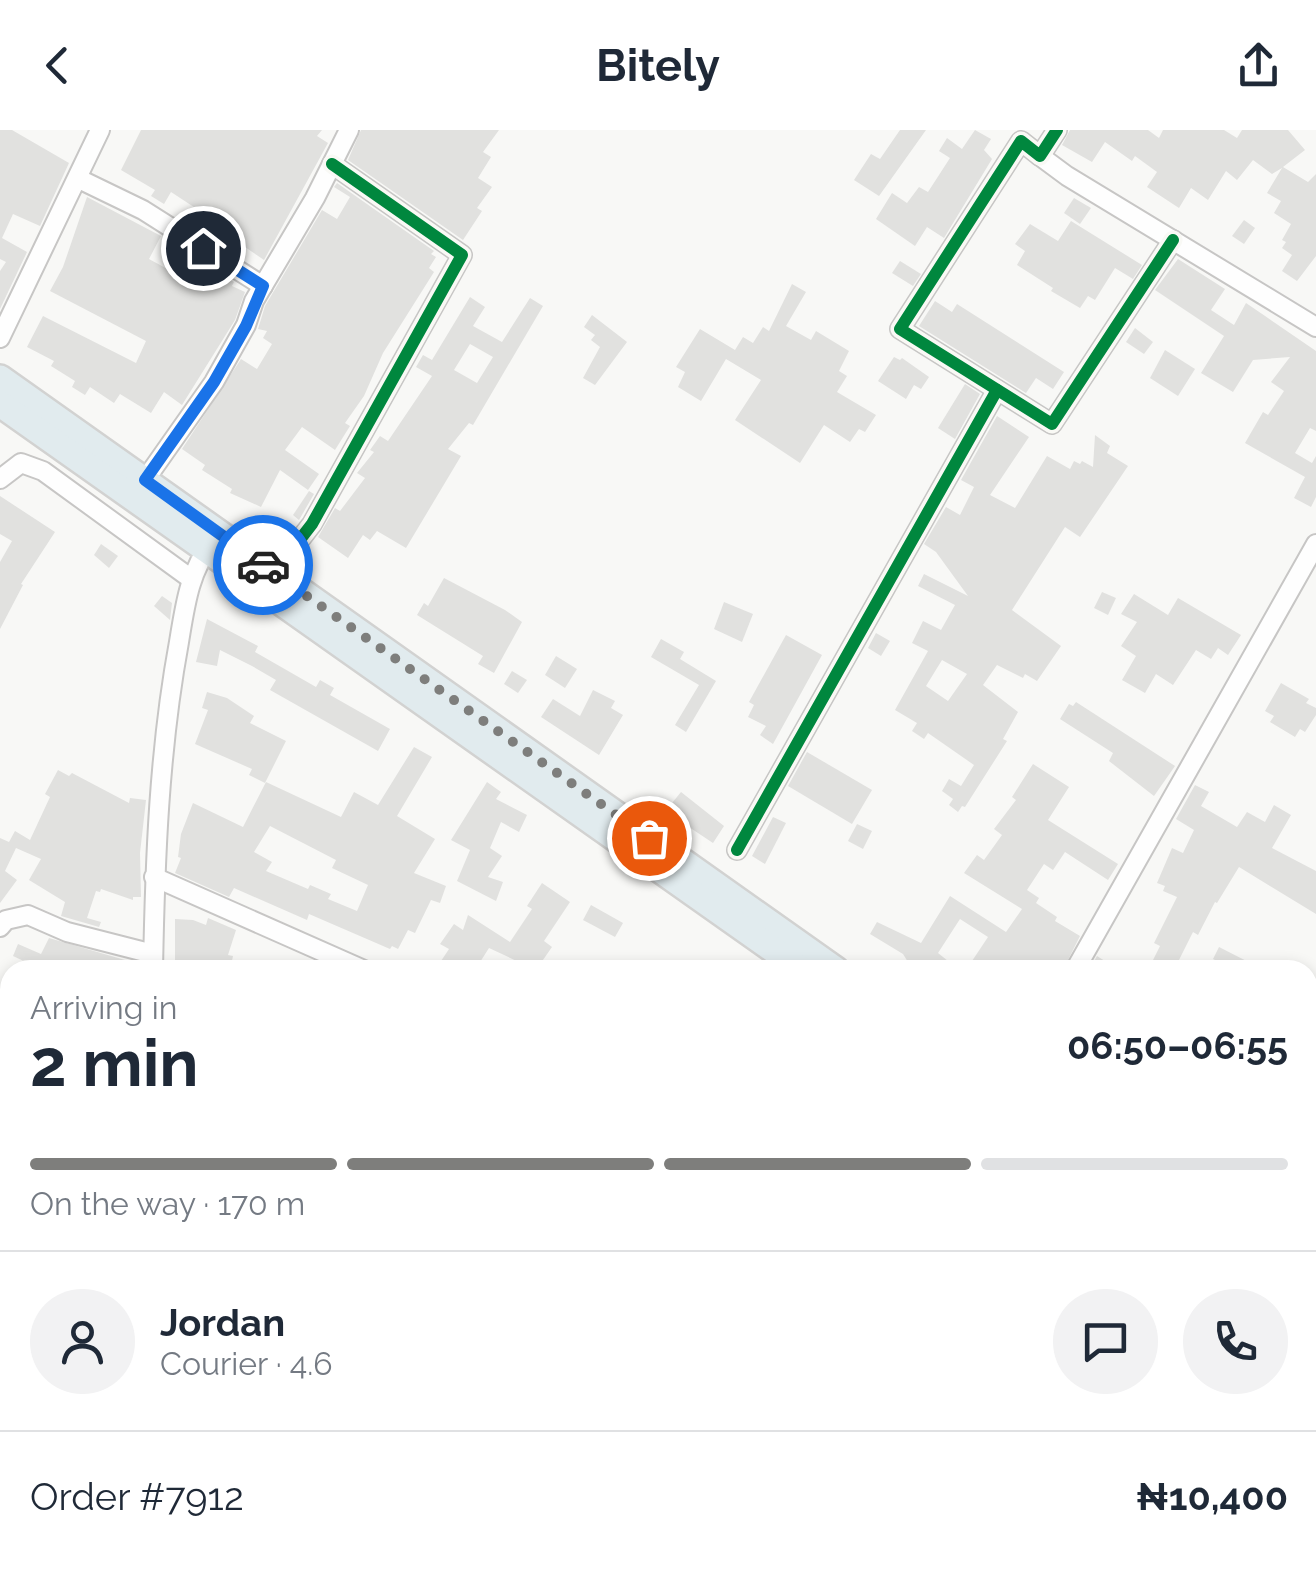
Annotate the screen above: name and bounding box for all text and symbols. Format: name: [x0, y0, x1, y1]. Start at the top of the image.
icon: back: [30, 38, 85, 93]
icon: share: [1231, 38, 1286, 93]
text: Bitely: [596, 39, 720, 92]
pin: [161, 206, 246, 291]
icon: home: [176, 221, 231, 276]
courier: [213, 515, 313, 615]
icon: car: [236, 538, 291, 593]
pin: [607, 796, 692, 881]
icon: bag: [622, 811, 677, 866]
text: Arriving in: [30, 989, 177, 1026]
text: 06:50–06:55: [1067, 1023, 1288, 1068]
text: 2 min: [30, 1025, 199, 1101]
text: On the way · 170 m: [30, 1185, 305, 1222]
button: person: [30, 1289, 135, 1394]
button: chat: [1053, 1289, 1158, 1394]
button: phone: [1183, 1289, 1288, 1394]
text: Jordan: [160, 1300, 285, 1345]
text: Courier · 4.6: [160, 1345, 333, 1382]
text: Order #7912: [30, 1474, 244, 1519]
text: ₦10,400: [1136, 1474, 1288, 1519]

